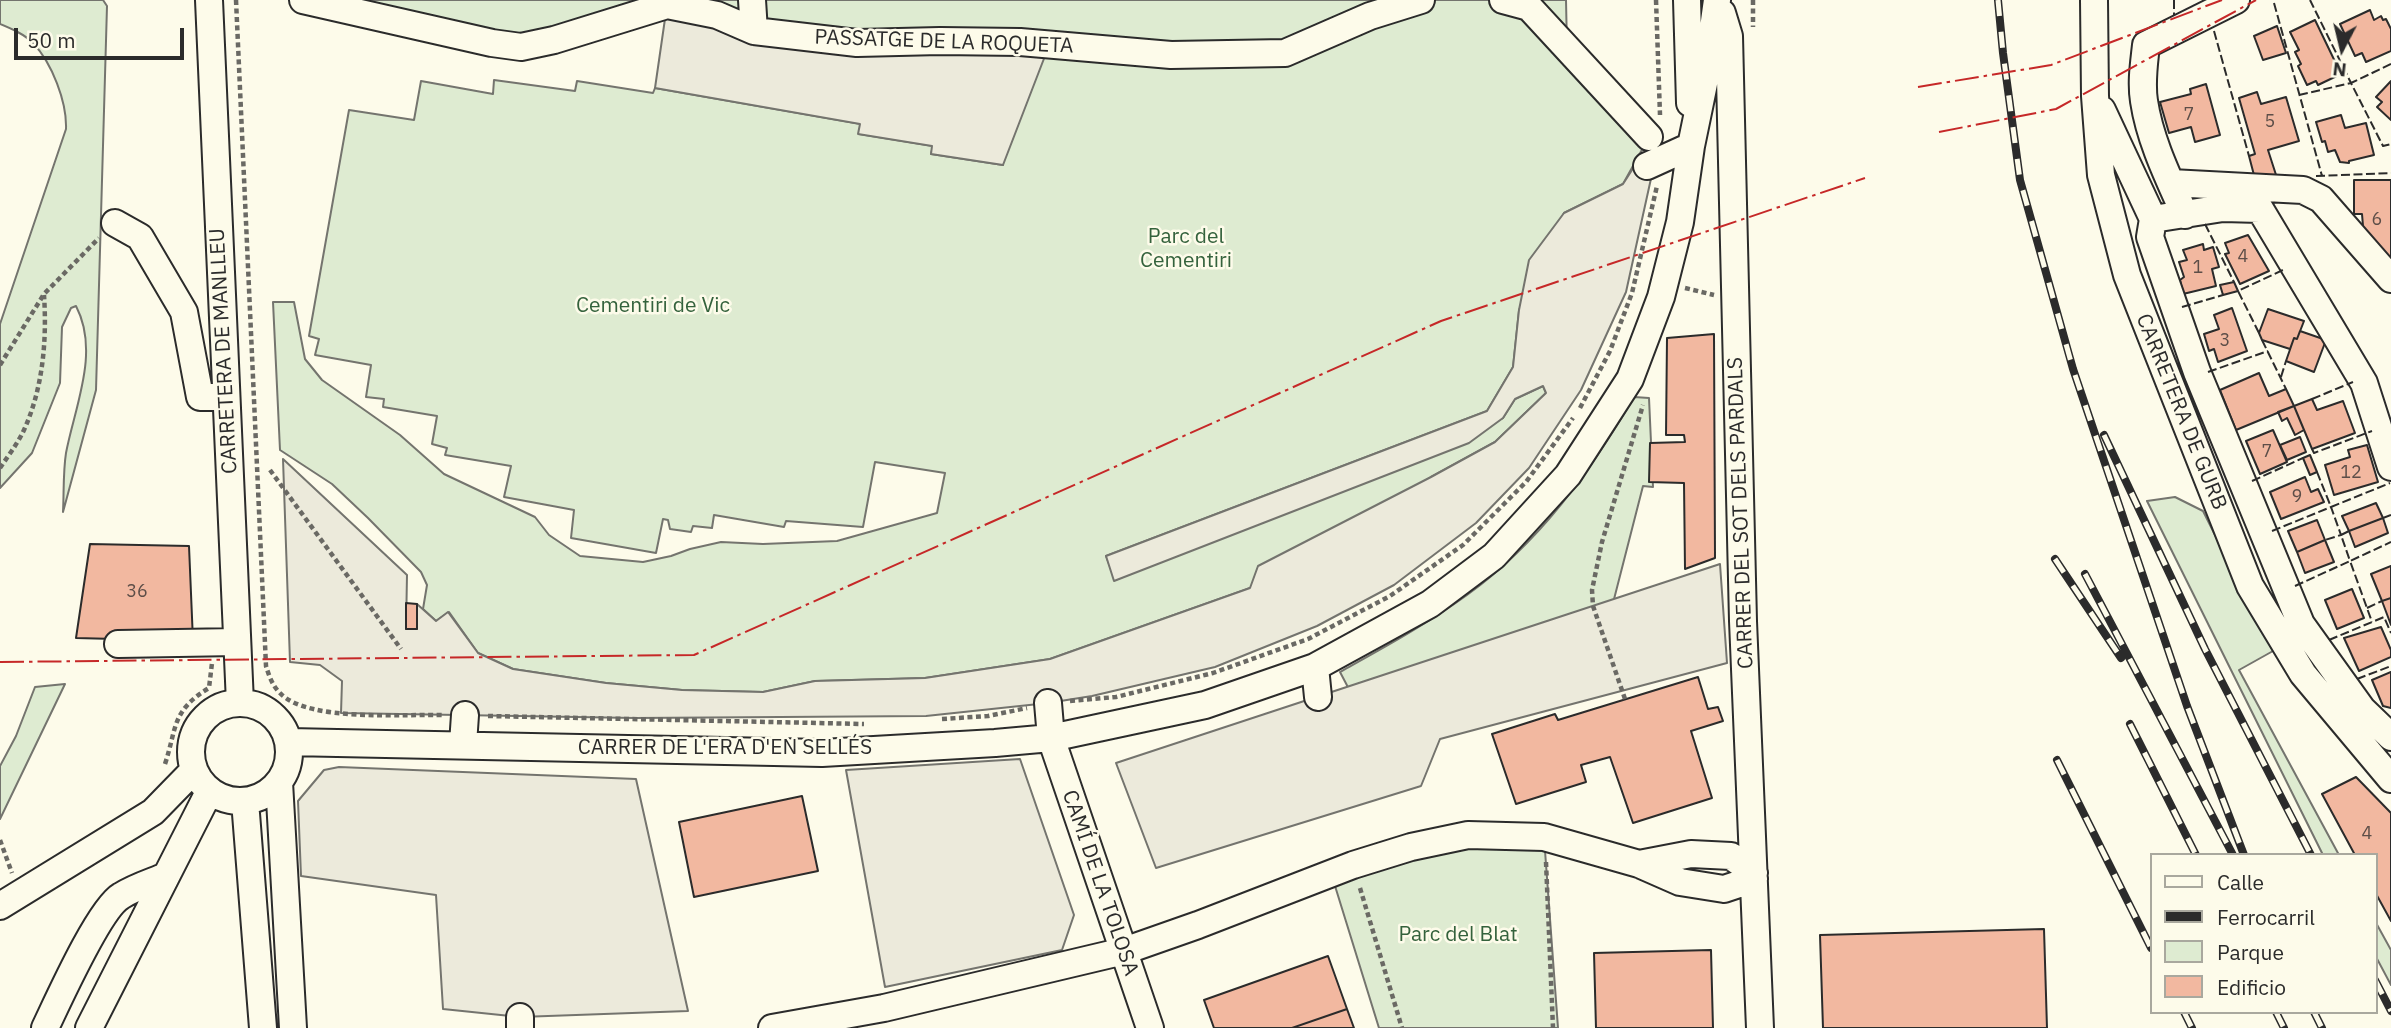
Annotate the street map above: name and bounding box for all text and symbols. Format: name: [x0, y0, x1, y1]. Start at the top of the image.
scale bar: [18, 14, 187, 58]
north arrow: [2307, 14, 2377, 84]
street label: PASSATGE DE LA ROQUETA: [814, 25, 1074, 59]
text: 50 m: [27, 26, 76, 54]
text: N: [2331, 57, 2348, 83]
house number: 7: [2184, 104, 2194, 126]
house number: 5: [2265, 111, 2275, 133]
house number: 6: [2372, 209, 2382, 231]
park label: Parc del Cementiri: [1140, 224, 1232, 274]
street label: CARRETERA DE MANLLEU: [205, 228, 243, 474]
house number: 4: [2238, 246, 2248, 268]
house number: 1: [2193, 257, 2203, 279]
park label: Cementiri de Vic: [576, 293, 730, 319]
street label: CARRETERA DE GURB: [2130, 310, 2232, 514]
house number: 3: [2220, 330, 2230, 352]
street label: CARRER DEL SOT DELS PARDALS: [1723, 357, 1759, 669]
house number: 7: [2262, 441, 2272, 463]
house number: 12: [2340, 462, 2362, 484]
house number: 9: [2292, 486, 2302, 508]
house number: 36: [126, 581, 148, 603]
street label: CARRER DE L'ERA D'EN SELLÉS: [578, 735, 872, 761]
street label: CAMÍ DE LA TOLOSA: [1056, 787, 1144, 979]
house number: 4: [2362, 823, 2372, 845]
legend: [2150, 853, 2377, 1014]
text: Calle: [2217, 868, 2264, 896]
text: Ferrocarril: [2217, 903, 2315, 931]
park label: Parc del Blat: [1398, 922, 1518, 948]
text: Parque: [2217, 938, 2284, 966]
text: Edificio: [2217, 973, 2286, 1001]

